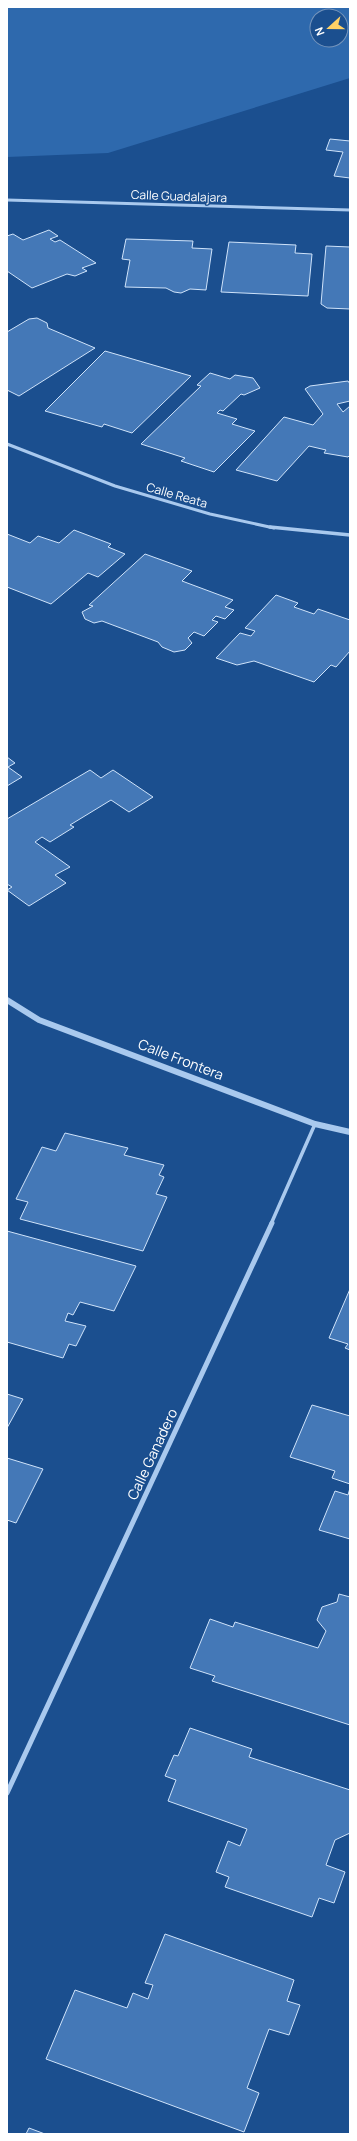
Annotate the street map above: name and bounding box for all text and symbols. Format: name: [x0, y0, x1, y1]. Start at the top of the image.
north arrow: [309, 8, 349, 48]
text: N: [311, 25, 328, 38]
street label: Calle Guadalajara: [131, 186, 227, 206]
street label: Calle Reata: [144, 478, 210, 512]
street label: Calle Frontera: [136, 1034, 226, 1084]
street label: Calle Ganadero: [123, 1405, 181, 1503]

